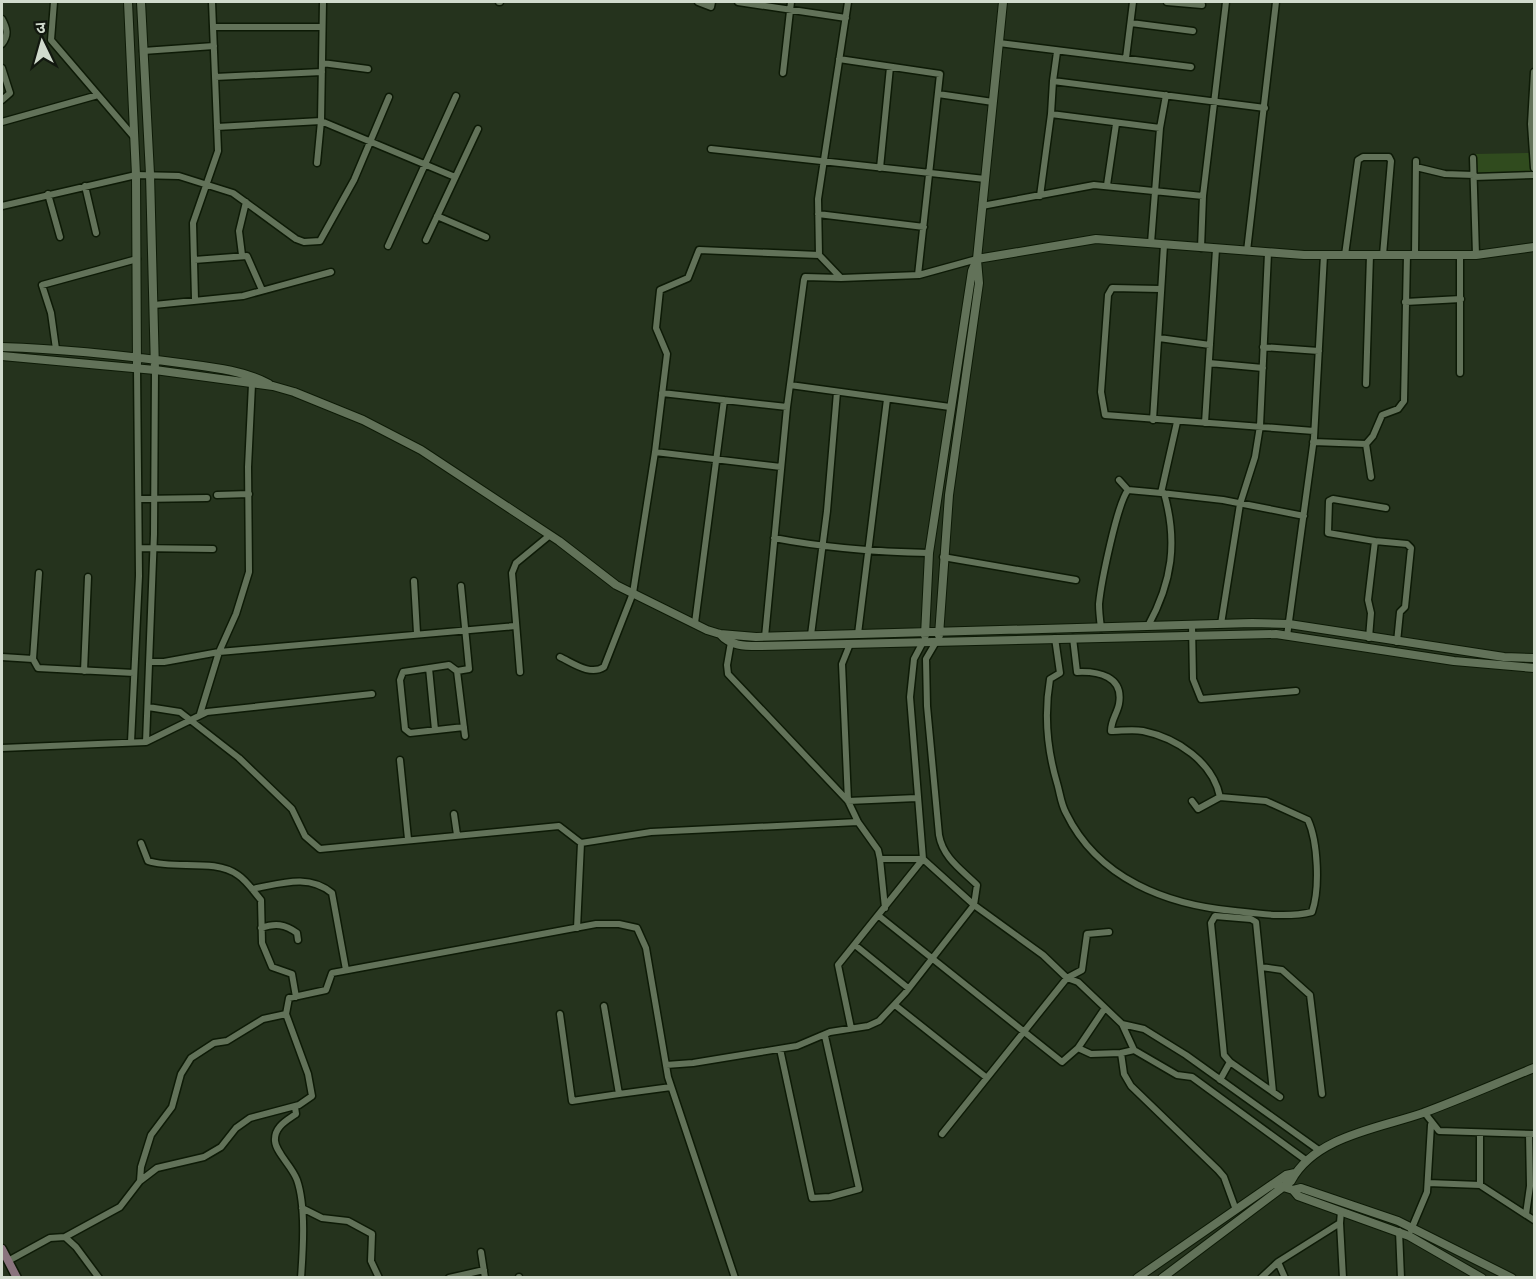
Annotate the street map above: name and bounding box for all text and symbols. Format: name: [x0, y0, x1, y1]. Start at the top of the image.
north arrow: [12, 12, 72, 72]
text: उ: [35, 17, 47, 36]

